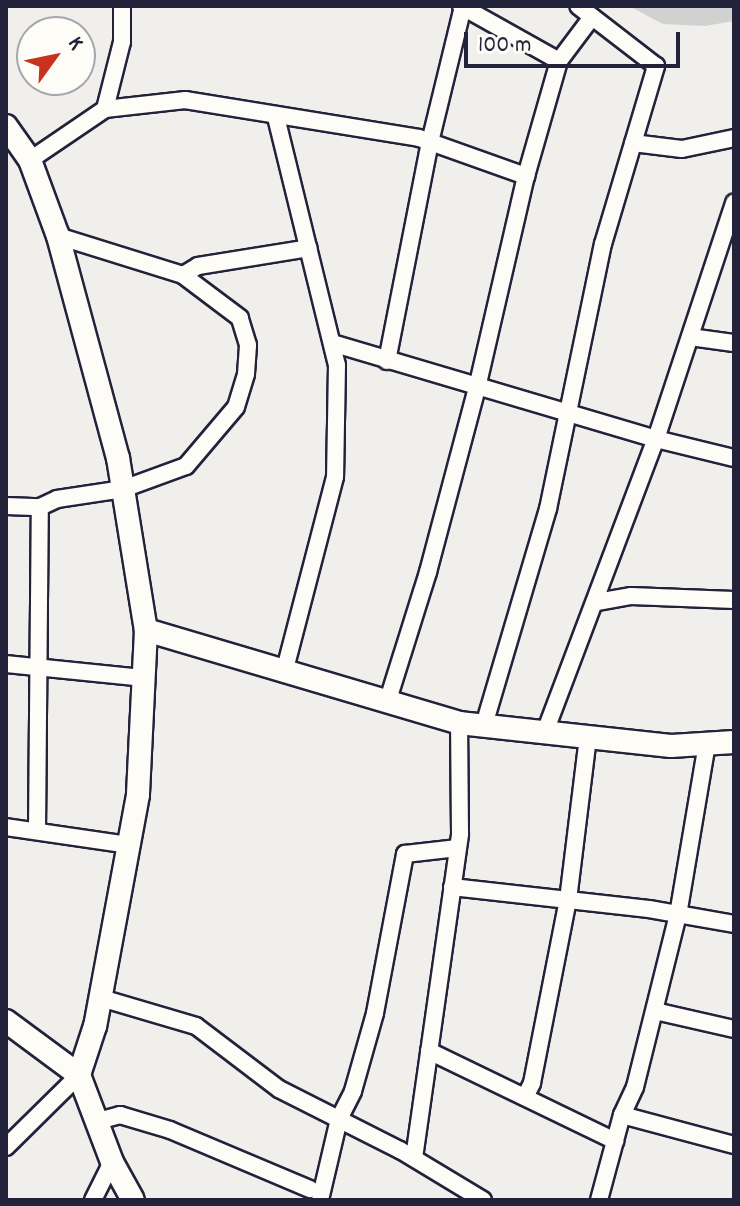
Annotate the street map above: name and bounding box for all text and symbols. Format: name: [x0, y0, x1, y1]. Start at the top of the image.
north arrow: [16, 16, 96, 96]
scale bar: [468, 16, 684, 66]
text: 100 m: [478, 29, 531, 63]
text: K: [59, 31, 91, 56]

